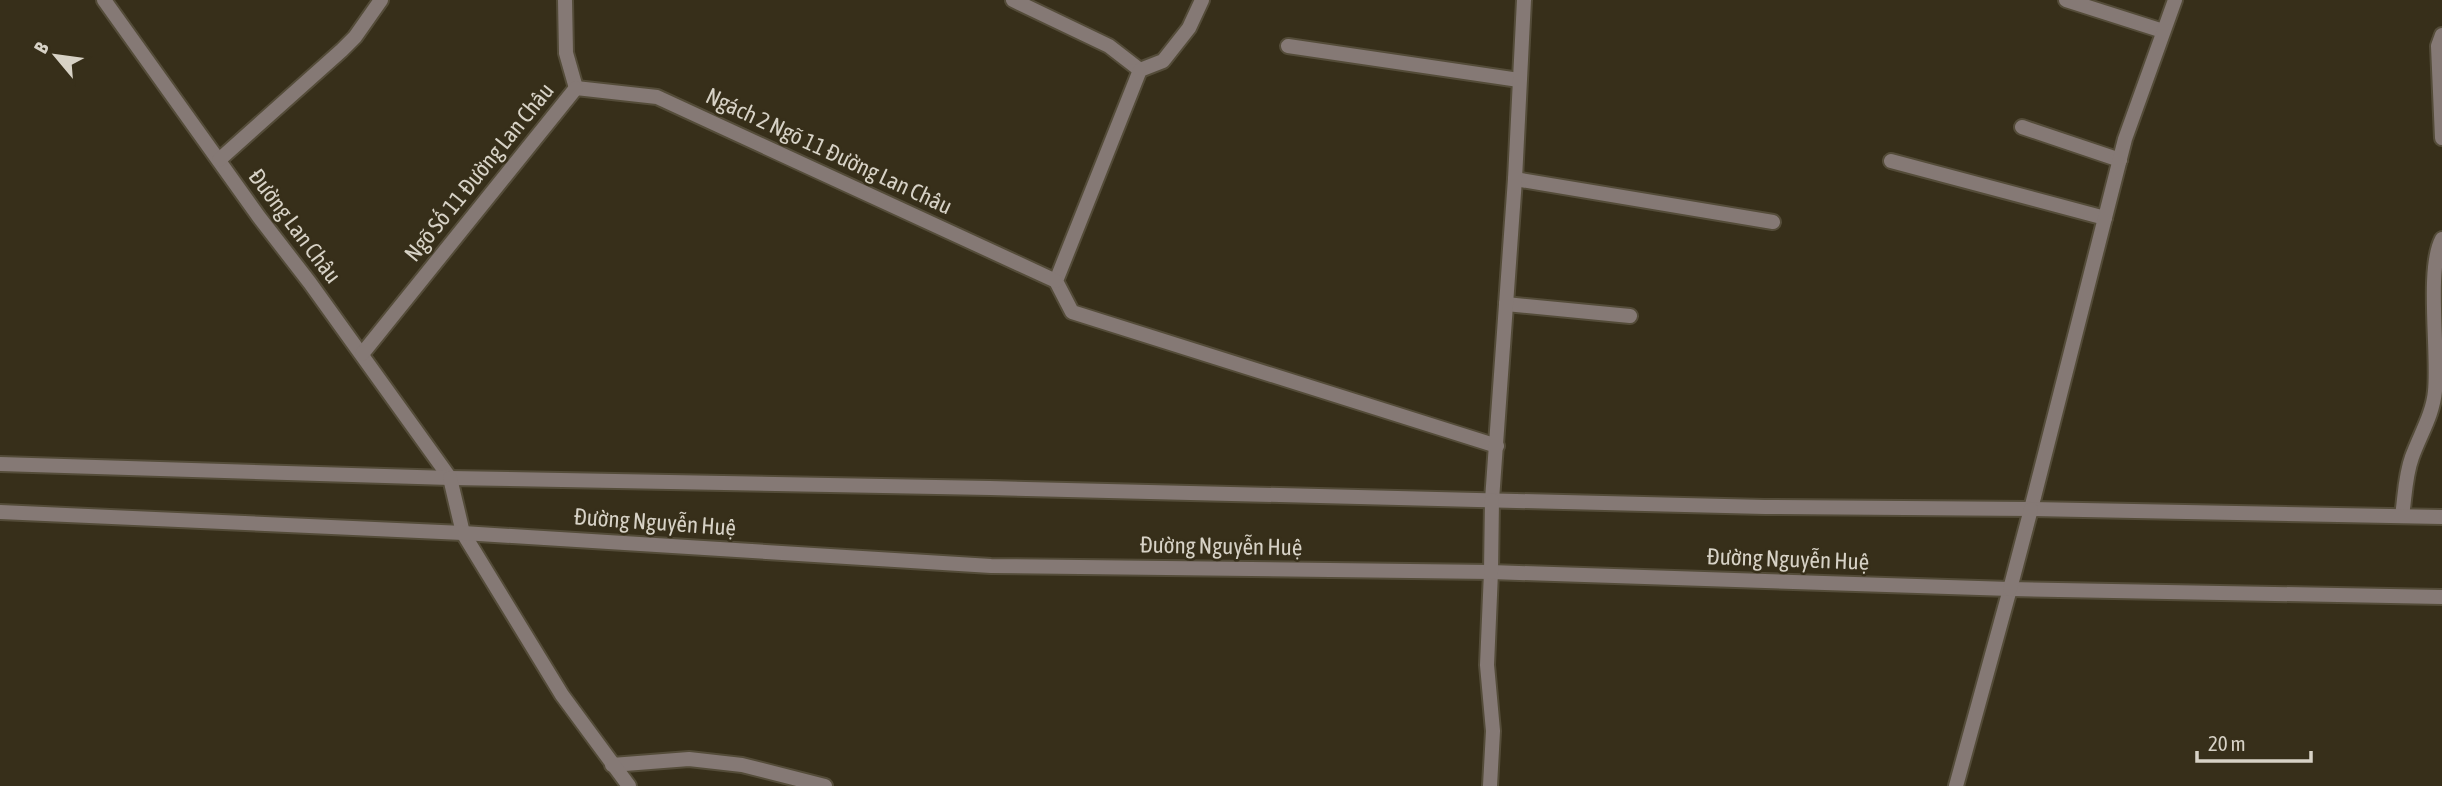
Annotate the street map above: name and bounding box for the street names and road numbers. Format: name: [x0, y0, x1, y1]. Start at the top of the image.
street label: Ngõ Số 11 Đường Lan Châu: [399, 78, 559, 266]
street label: Ngách 2 Ngõ 11 Đường Lan Châu: [702, 82, 956, 220]
street label: Đường Lan Châu: [244, 164, 346, 288]
street label: Đường Nguyễn Huệ: [573, 503, 737, 541]
street label: Đường Nguyễn Huệ: [1140, 532, 1302, 560]
street label: Đường Nguyễn Huệ: [1706, 543, 1870, 575]

